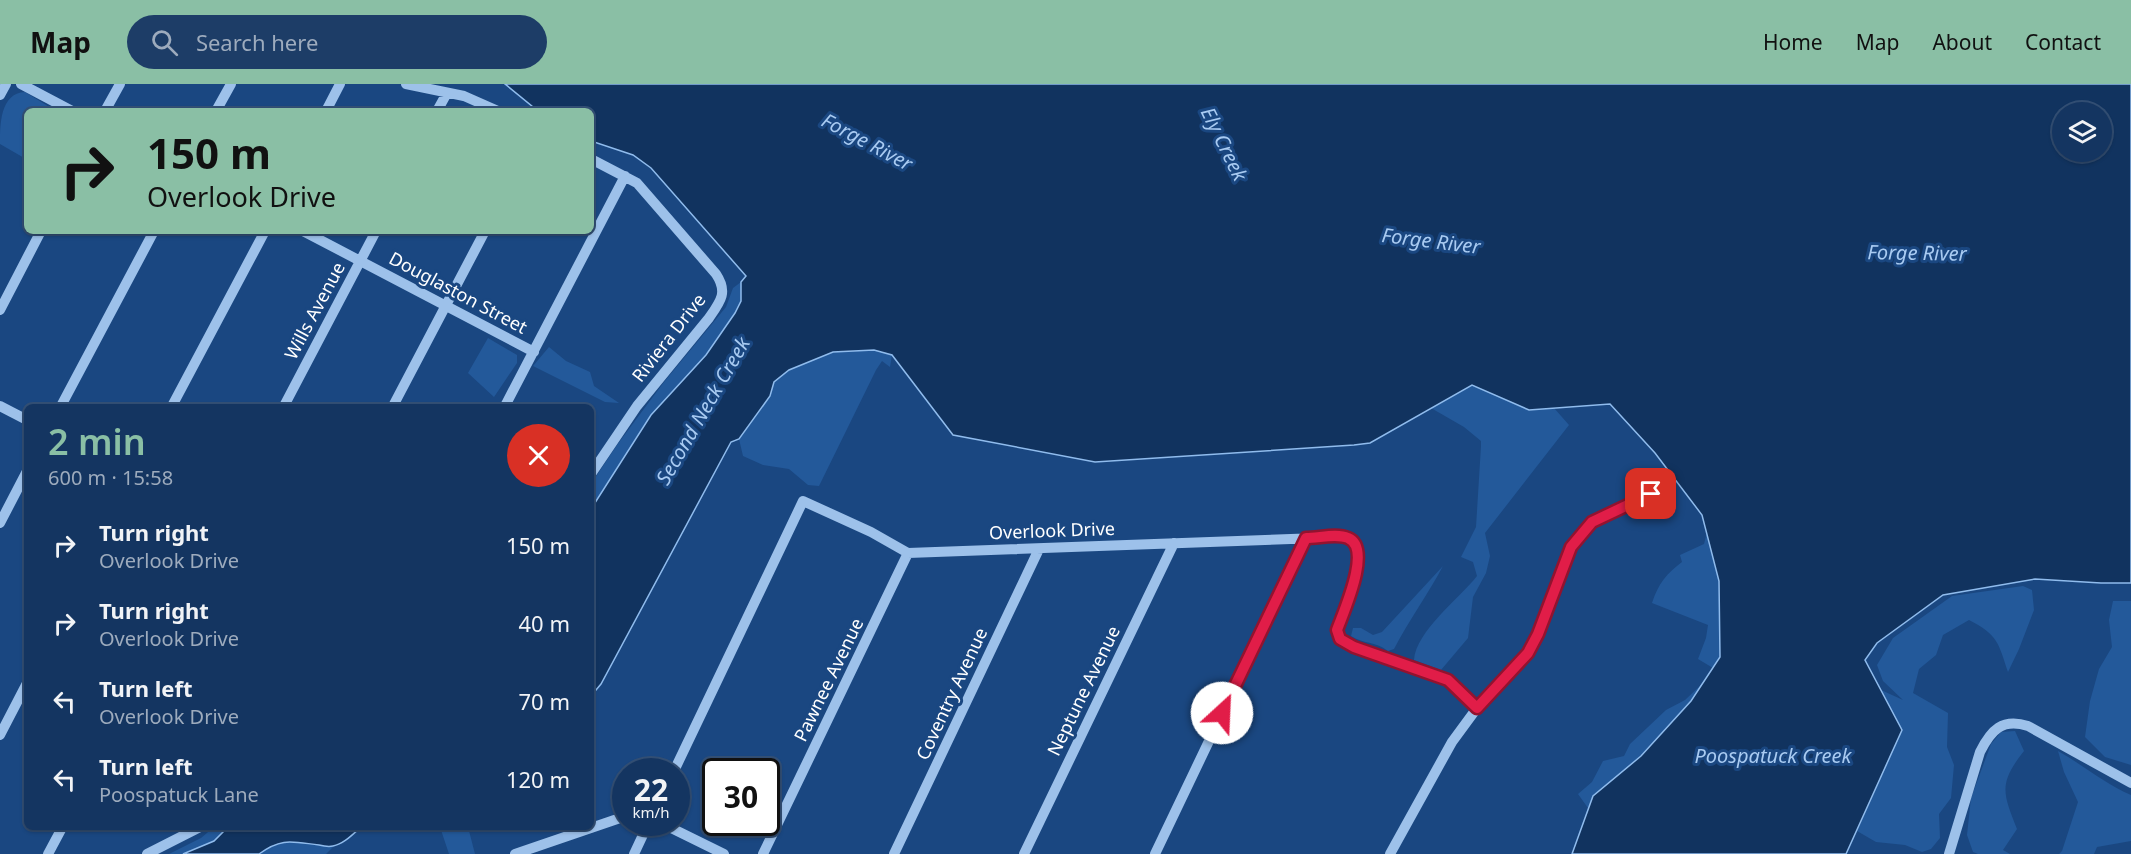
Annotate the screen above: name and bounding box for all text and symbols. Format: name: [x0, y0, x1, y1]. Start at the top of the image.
search box: [127, 15, 547, 69]
text: Map: [30, 23, 91, 61]
icon: search: [148, 26, 181, 59]
text: Search here: [196, 27, 318, 57]
text: Home: [1763, 28, 1823, 56]
text: Map: [1856, 28, 1899, 56]
text: About: [1932, 28, 1992, 56]
text: Contact: [2025, 28, 2101, 56]
water label: Ely Creek: [1195, 102, 1254, 186]
map controls: [2052, 102, 2112, 162]
button: layers: [2052, 102, 2112, 162]
water label: Forge River: [817, 106, 918, 177]
text: 150 m: [147, 124, 271, 181]
icon: right: [48, 132, 126, 210]
text: Overlook Drive: [147, 178, 336, 215]
water label: Forge River: [1380, 221, 1483, 260]
water label: Forge River: [1867, 238, 1968, 267]
street label: Douglaston Street: [385, 246, 532, 339]
street label: Wills Avenue: [278, 258, 350, 363]
street label: Riviera Drive: [626, 288, 710, 387]
water label: Second Neck Creek: [649, 331, 756, 489]
text: 2 min: [48, 417, 146, 466]
button: close: [507, 424, 570, 487]
text: 600 m · 15:58: [48, 464, 173, 491]
pin: [1625, 468, 1676, 519]
icon: arrive: [1634, 477, 1667, 510]
street label: Overlook Drive: [989, 516, 1115, 544]
text: Turn right: [99, 517, 209, 547]
icon: right: [48, 529, 81, 562]
text: 150 m: [506, 530, 570, 560]
text: Overlook Drive: [99, 547, 239, 574]
text: Turn right: [99, 595, 209, 625]
icon: right: [48, 607, 81, 640]
text: 40 m: [519, 608, 570, 638]
street label: Pawnee Avenue: [788, 614, 868, 745]
street label: Neptune Avenue: [1041, 622, 1125, 759]
street label: Coventry Avenue: [910, 624, 992, 764]
text: Overlook Drive: [99, 625, 239, 652]
text: Turn left: [99, 673, 193, 703]
position arrow: [1190, 681, 1254, 745]
icon: left: [48, 685, 81, 718]
text: 70 m: [519, 686, 570, 716]
text: Overlook Drive: [99, 703, 239, 730]
water label: Poospatuck Creek: [1695, 742, 1853, 769]
text: Turn left: [99, 751, 193, 781]
speed limit sign: 30: [702, 758, 780, 836]
icon: left: [48, 763, 81, 796]
text: 120 m: [506, 764, 570, 794]
text: 22: [634, 769, 668, 810]
text: Poospatuck Lane: [99, 781, 259, 808]
text: km/h: [633, 802, 669, 822]

